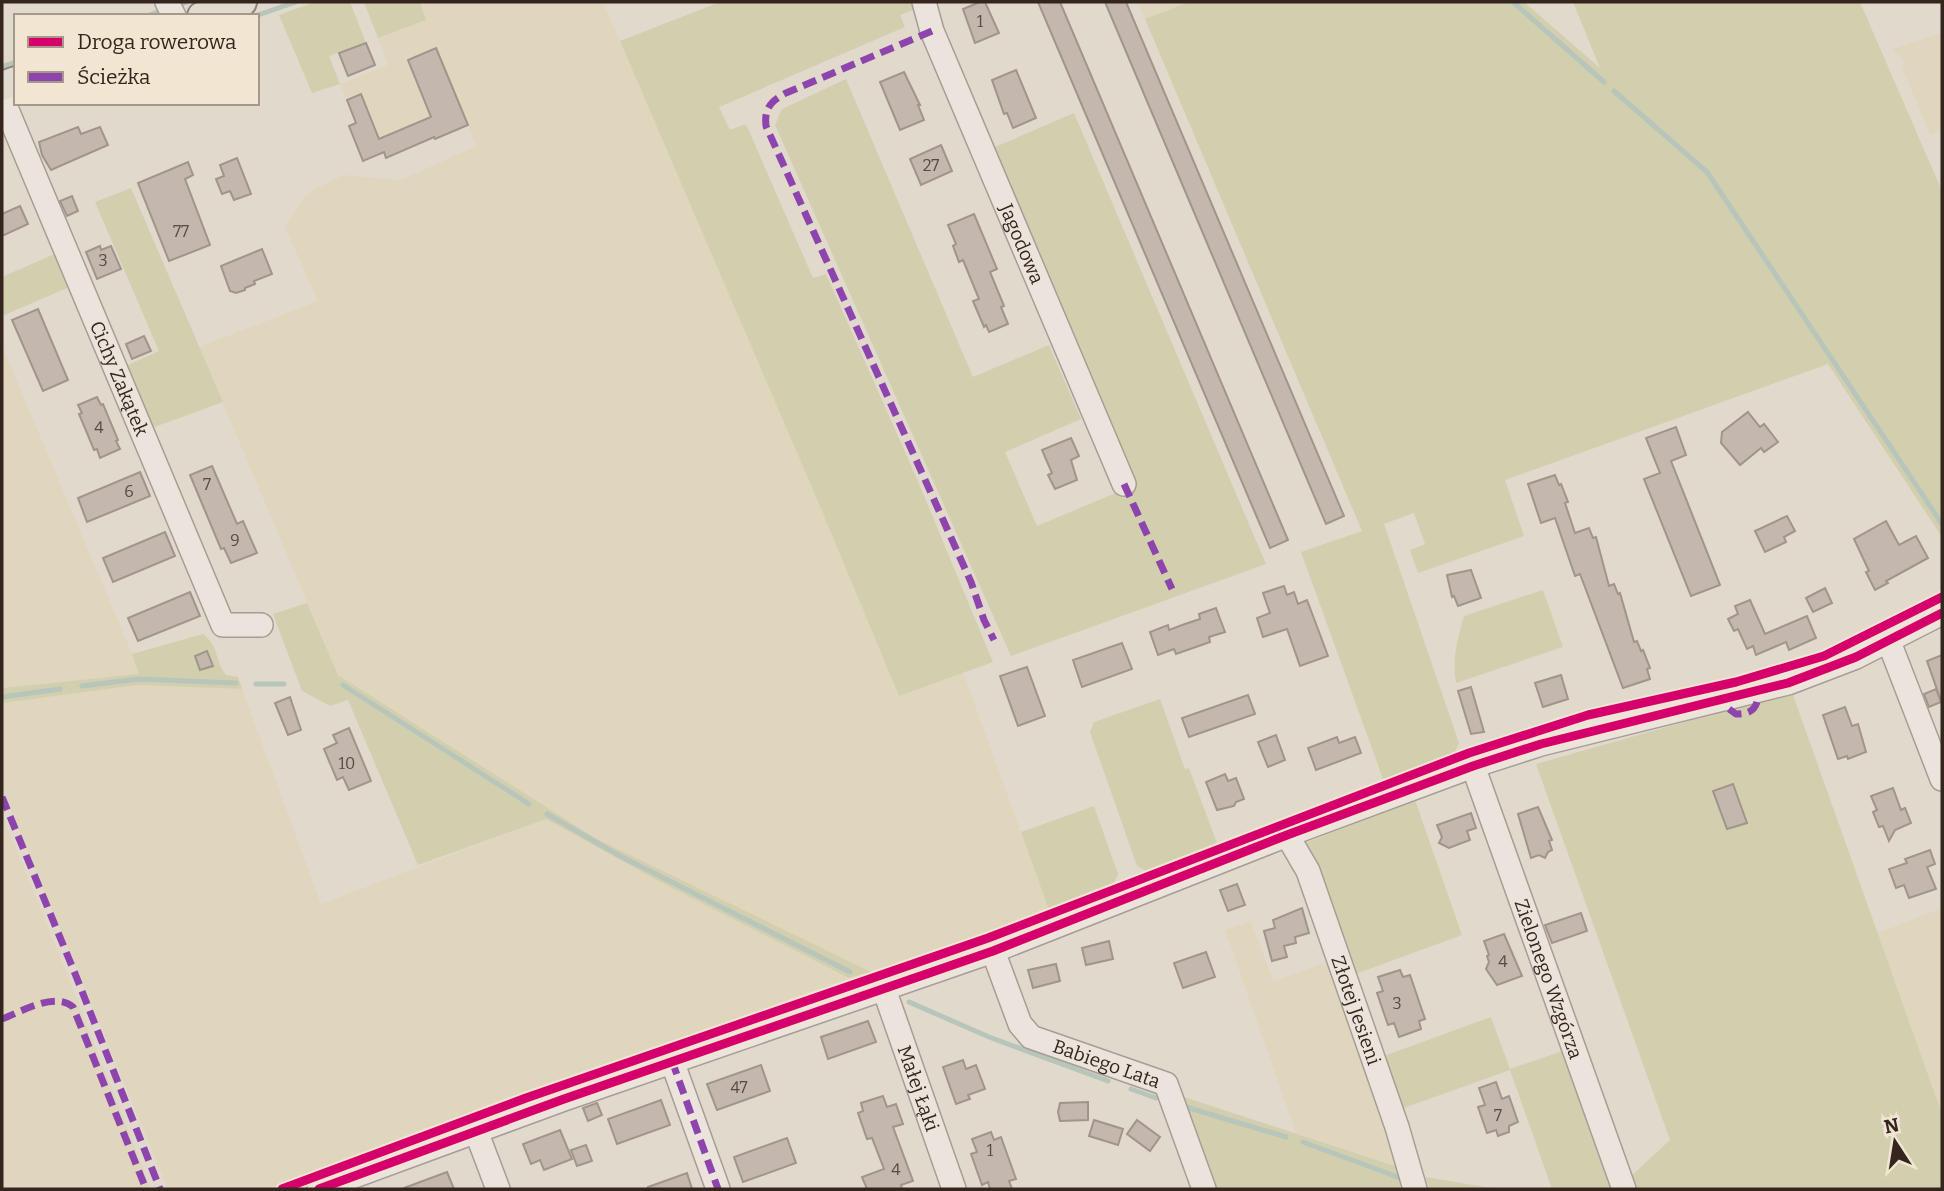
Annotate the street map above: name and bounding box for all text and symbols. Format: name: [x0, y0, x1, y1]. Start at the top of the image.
house number: 1: [977, 12, 984, 31]
legend: [14, 14, 259, 105]
text: Droga rowerowa: [77, 29, 237, 55]
text: Ścieżka: [77, 64, 151, 90]
house number: 27: [923, 156, 939, 175]
street label: Jagodowa: [995, 199, 1049, 288]
house number: 77: [173, 222, 189, 241]
house number: 3: [98, 251, 108, 270]
street label: Cichy Zakątek: [85, 317, 154, 440]
house number: 4: [94, 418, 104, 437]
house number: 7: [203, 475, 211, 494]
house number: 6: [124, 482, 134, 501]
house number: 9: [230, 531, 240, 550]
house number: 10: [339, 754, 355, 773]
street label: Zielonego Wzgórza: [1510, 896, 1588, 1062]
house number: 4: [1498, 952, 1508, 971]
street label: Złotej Jesieni: [1327, 953, 1386, 1068]
house number: 3: [1392, 994, 1402, 1013]
street label: Babiego Lata: [1050, 1034, 1164, 1093]
street label: Małej Łąki: [893, 1042, 944, 1134]
house number: 47: [730, 1078, 748, 1097]
house number: 7: [1494, 1106, 1502, 1125]
north arrow: [1860, 1107, 1930, 1177]
text: N: [1882, 1113, 1901, 1139]
house number: 1: [987, 1141, 994, 1160]
house number: 4: [891, 1160, 901, 1179]

